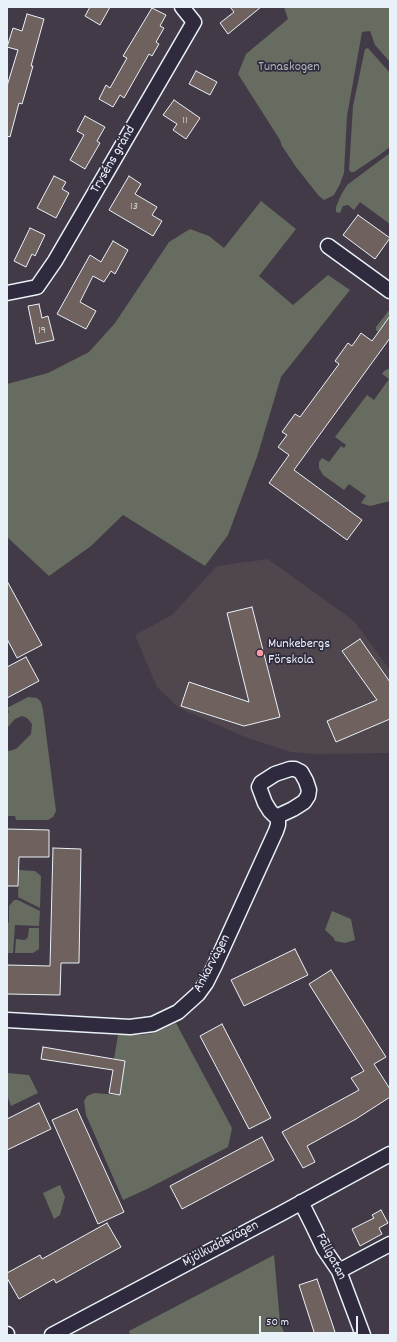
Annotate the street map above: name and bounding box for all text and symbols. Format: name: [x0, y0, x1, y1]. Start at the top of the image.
park label: Tunaskogen: [258, 60, 320, 76]
house number: 11: [182, 114, 188, 128]
street label: Tryséns gränd: [88, 123, 140, 197]
house number: 13: [130, 200, 138, 214]
house number: 19: [38, 324, 46, 338]
place label: Munkebergs Förskola: [268, 637, 330, 670]
marker: Munkebergs Förskola: [255, 648, 265, 658]
street label: Ankarvägen: [191, 932, 235, 996]
street label: Mjölkuddsvägen: [180, 1218, 262, 1272]
street label: Fallgatan: [311, 1231, 349, 1283]
scale bar: [261, 1308, 360, 1334]
text: 50 m: [266, 1314, 289, 1331]

